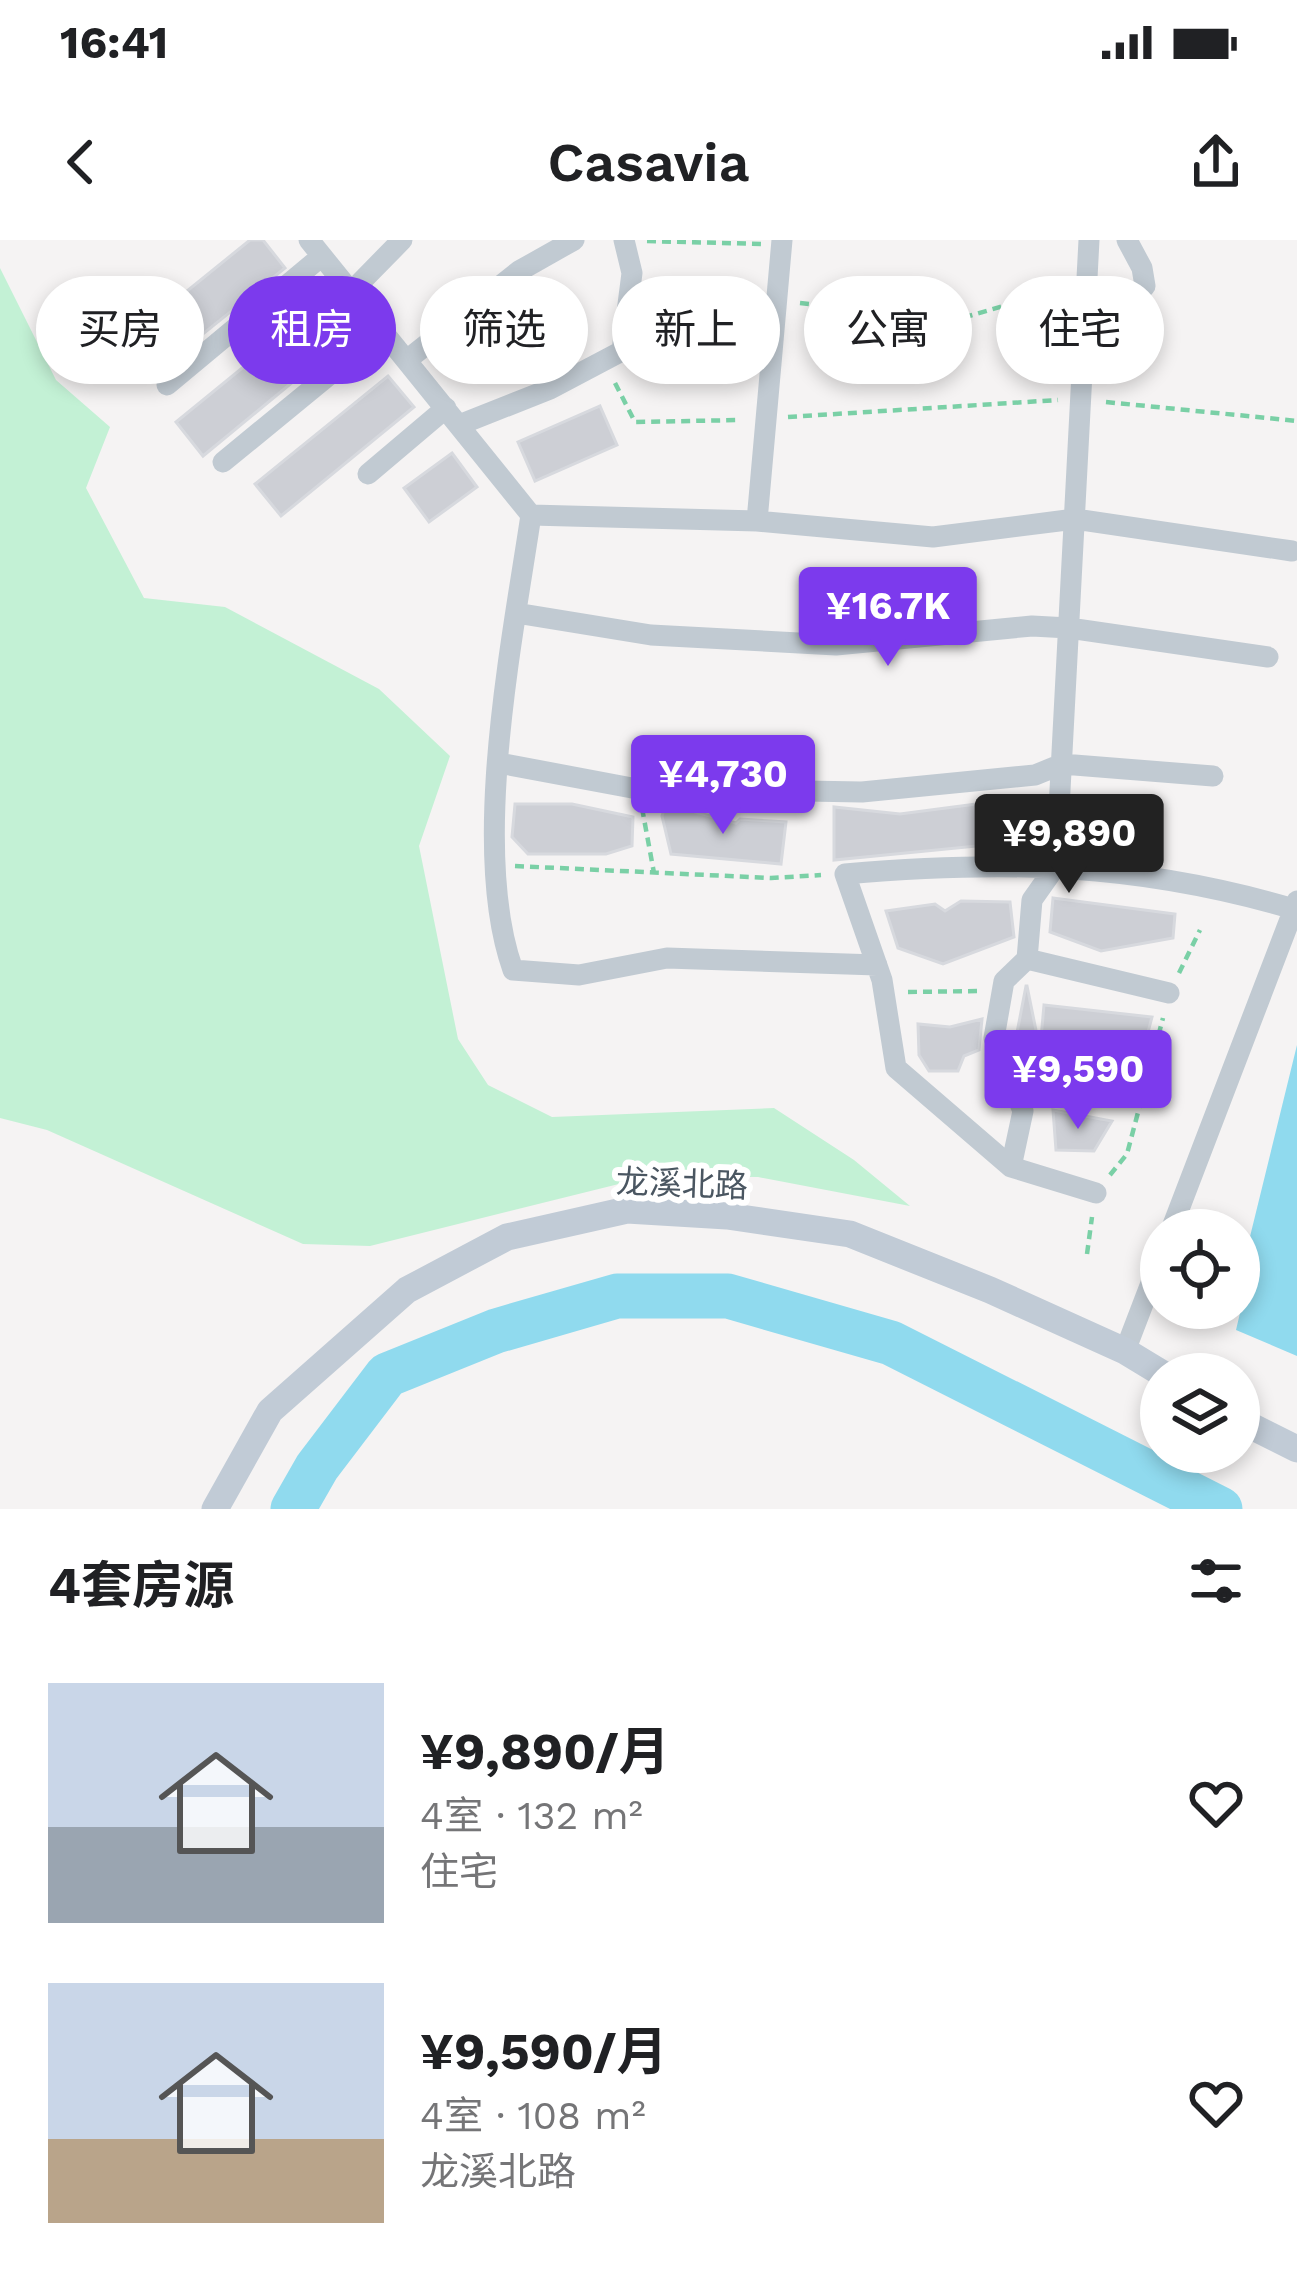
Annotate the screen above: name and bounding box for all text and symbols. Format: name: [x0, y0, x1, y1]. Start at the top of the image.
text: 16:41: [60, 16, 168, 69]
icon: back: [48, 129, 114, 195]
icon: share: [1183, 129, 1249, 195]
text: Casavia: [547, 131, 750, 194]
chip: 买房: [36, 276, 204, 384]
chip: 租房: [228, 276, 396, 384]
chip: 筛选: [420, 276, 588, 384]
chip: 新上: [612, 276, 780, 384]
chip: 公寓: [804, 276, 972, 384]
chip: 住宅: [996, 276, 1164, 384]
pin: ¥16.7K: [790, 567, 986, 669]
text: ¥16.7K: [826, 583, 950, 628]
pin: ¥4,730: [625, 735, 821, 837]
text: ¥4,730: [658, 751, 788, 796]
pin: ¥9,890: [971, 794, 1167, 896]
text: ¥9,890: [1002, 810, 1136, 855]
pin: ¥9,590: [980, 1030, 1176, 1132]
text: ¥9,590: [1012, 1046, 1144, 1091]
street label: 龙溪北路: [615, 1162, 749, 1205]
map controls: [1140, 1209, 1260, 1473]
button: locate: [1140, 1209, 1260, 1329]
button: layers: [1140, 1353, 1260, 1473]
icon: filters: [1183, 1548, 1249, 1614]
text: 4套房源: [48, 1556, 234, 1615]
text: ¥9,890/月: [420, 1722, 670, 1781]
icon: home: [144, 1731, 288, 1875]
icon: heart: [1183, 1770, 1249, 1836]
text: 4室 · 132 m²: [420, 1793, 643, 1838]
text: 住宅: [420, 1849, 498, 1894]
text: ¥9,590/月: [420, 2022, 668, 2081]
icon: home: [144, 2031, 288, 2175]
icon: heart: [1183, 2070, 1249, 2136]
text: 4室 · 108 m²: [420, 2093, 646, 2138]
text: 龙溪北路: [420, 2149, 576, 2194]

